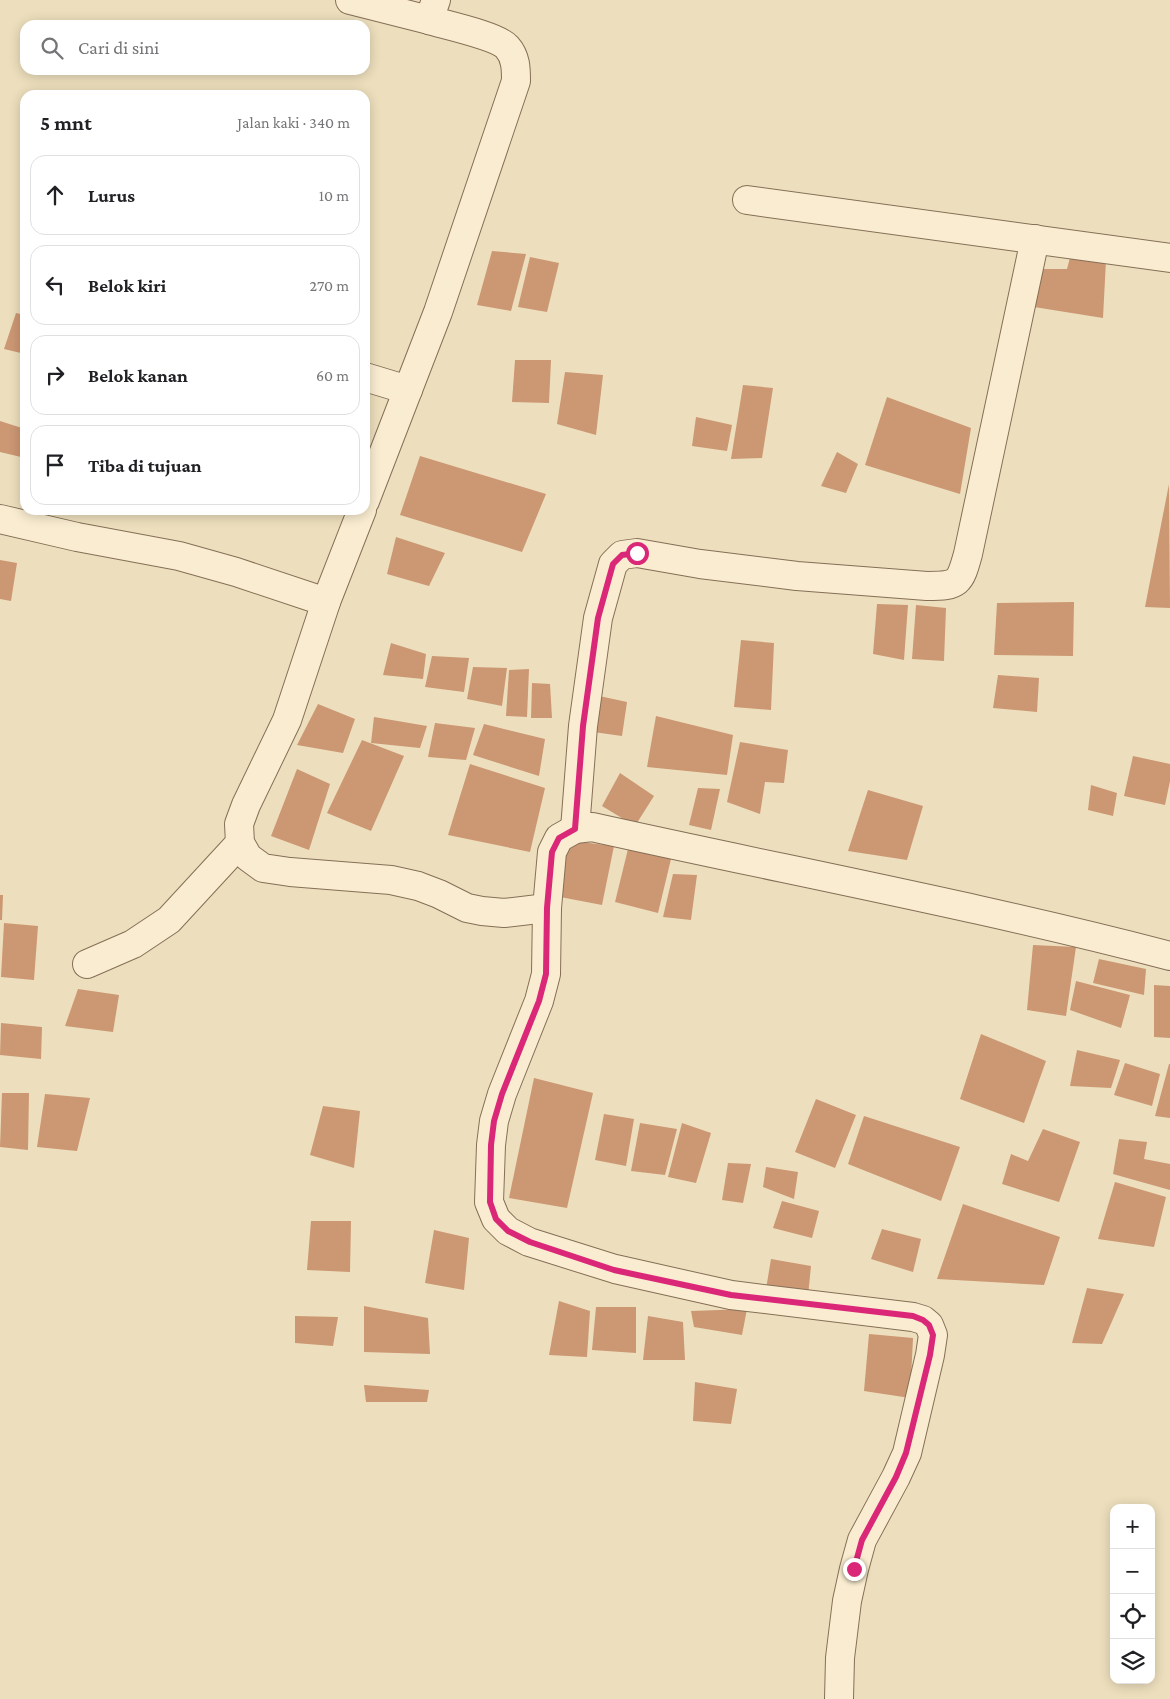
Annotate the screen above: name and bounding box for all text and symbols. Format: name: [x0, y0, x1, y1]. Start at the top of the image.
search box: [20, 20, 370, 75]
icon: search: [38, 34, 66, 62]
text: Cari di sini: [78, 37, 159, 58]
text: 5 mnt: [40, 111, 92, 135]
text: Jalan kaki · 340 m: [237, 114, 350, 131]
icon: ahead: [41, 181, 69, 209]
text: Lurus: [88, 185, 135, 206]
text: 10 m: [319, 187, 349, 204]
icon: left: [41, 271, 69, 299]
text: Belok kiri: [88, 275, 166, 296]
text: 270 m: [310, 277, 349, 294]
icon: right: [41, 361, 69, 389]
text: Belok kanan: [88, 365, 188, 386]
text: 60 m: [316, 367, 349, 384]
icon: arrive: [41, 451, 69, 479]
text: Tiba di tujuan: [88, 455, 202, 476]
route start: [626, 542, 649, 565]
map controls: [1110, 1504, 1155, 1684]
button: +: [1110, 1504, 1155, 1549]
button: −: [1110, 1549, 1155, 1594]
route end: [843, 1558, 866, 1581]
button: locate: [1110, 1594, 1155, 1639]
button: layers: [1110, 1639, 1155, 1684]

